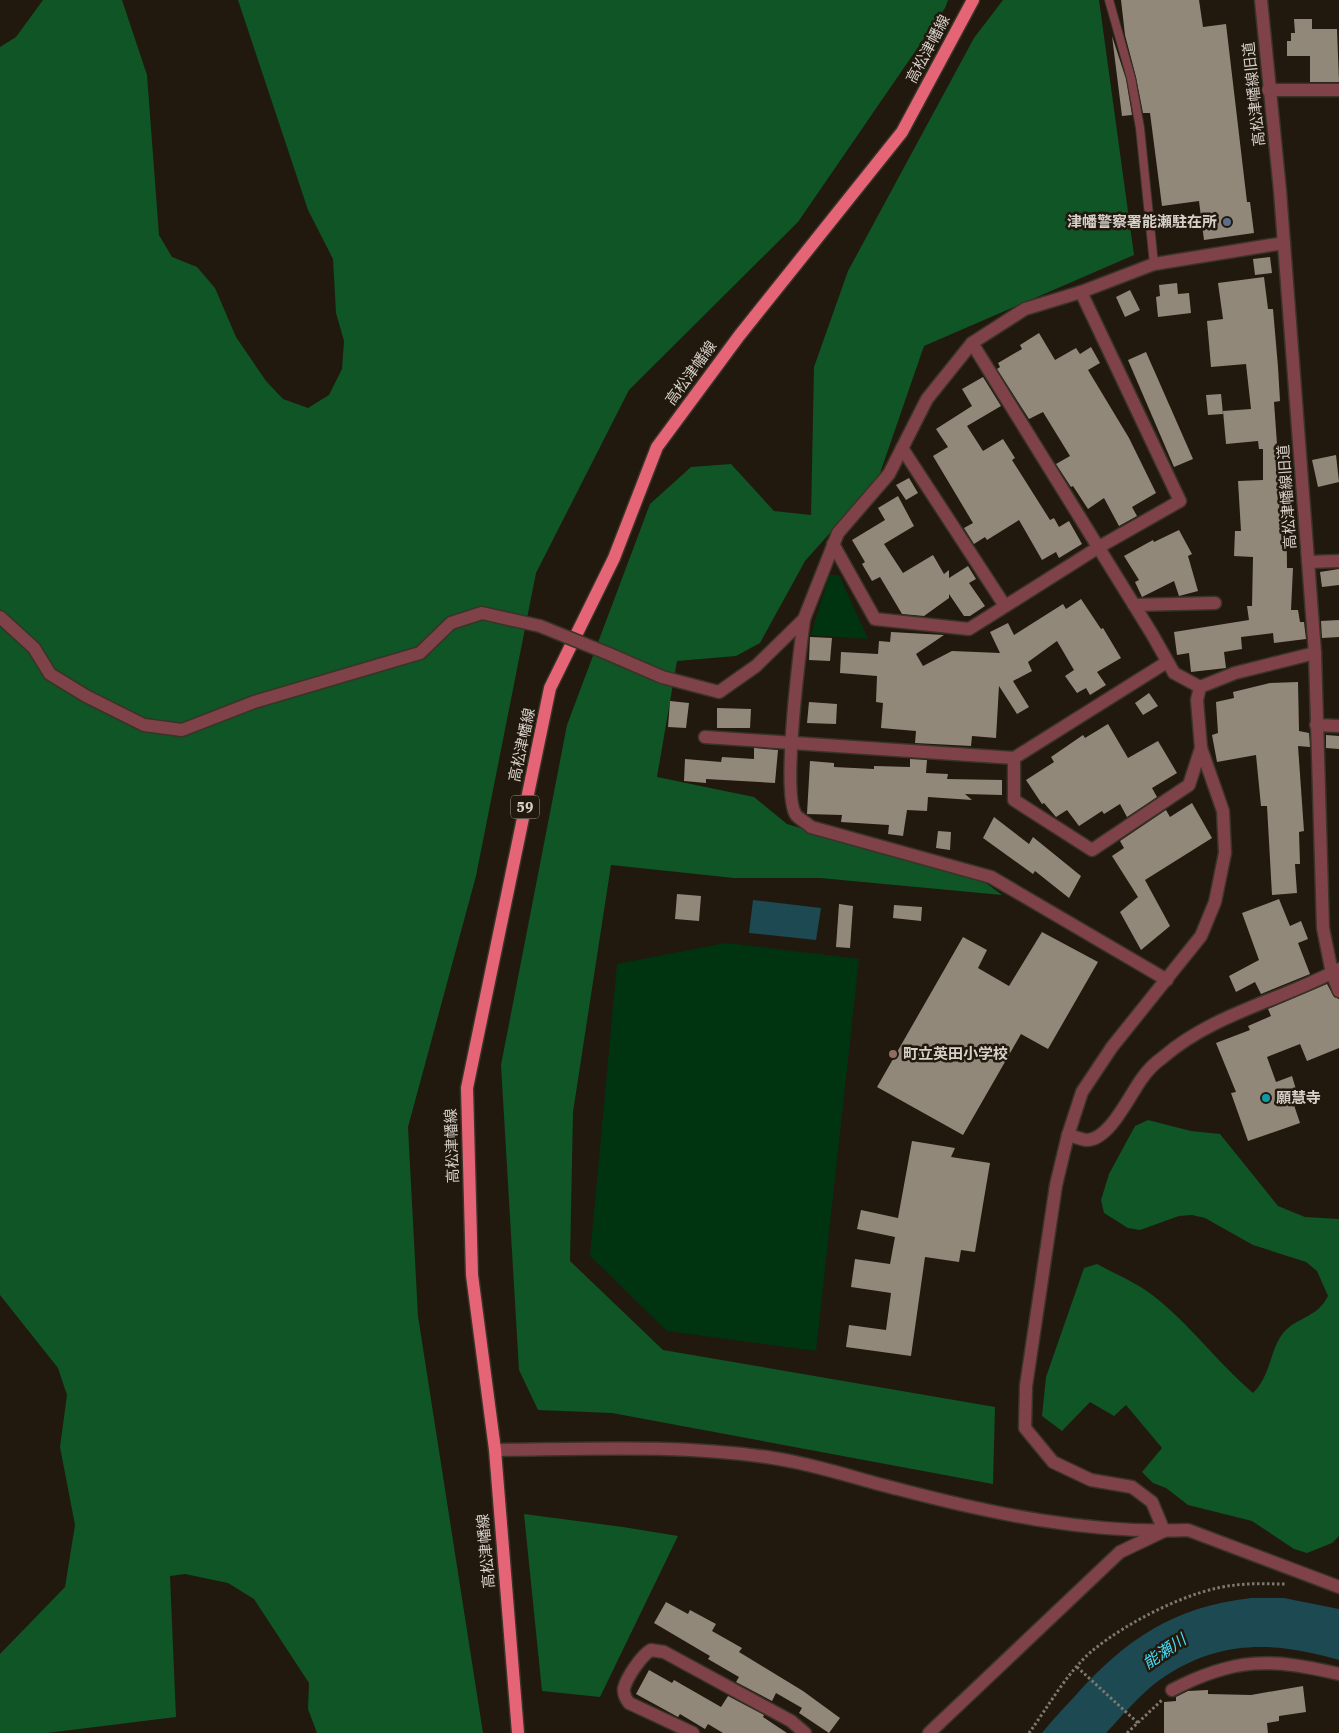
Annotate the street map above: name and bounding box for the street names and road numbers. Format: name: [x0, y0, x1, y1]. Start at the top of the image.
street label: 高松津幡線: [902, 11, 954, 86]
street label: 高松津幡線旧道: [1239, 41, 1268, 147]
street label: 高松津幡線: [661, 337, 720, 409]
street label: 高松津幡線旧道: [1273, 444, 1300, 550]
street label: 高松津幡線: [504, 706, 539, 784]
road number: 59: [511, 796, 539, 819]
street label: 高松津幡線: [441, 1108, 462, 1184]
street label: 高松津幡線: [473, 1513, 498, 1589]

